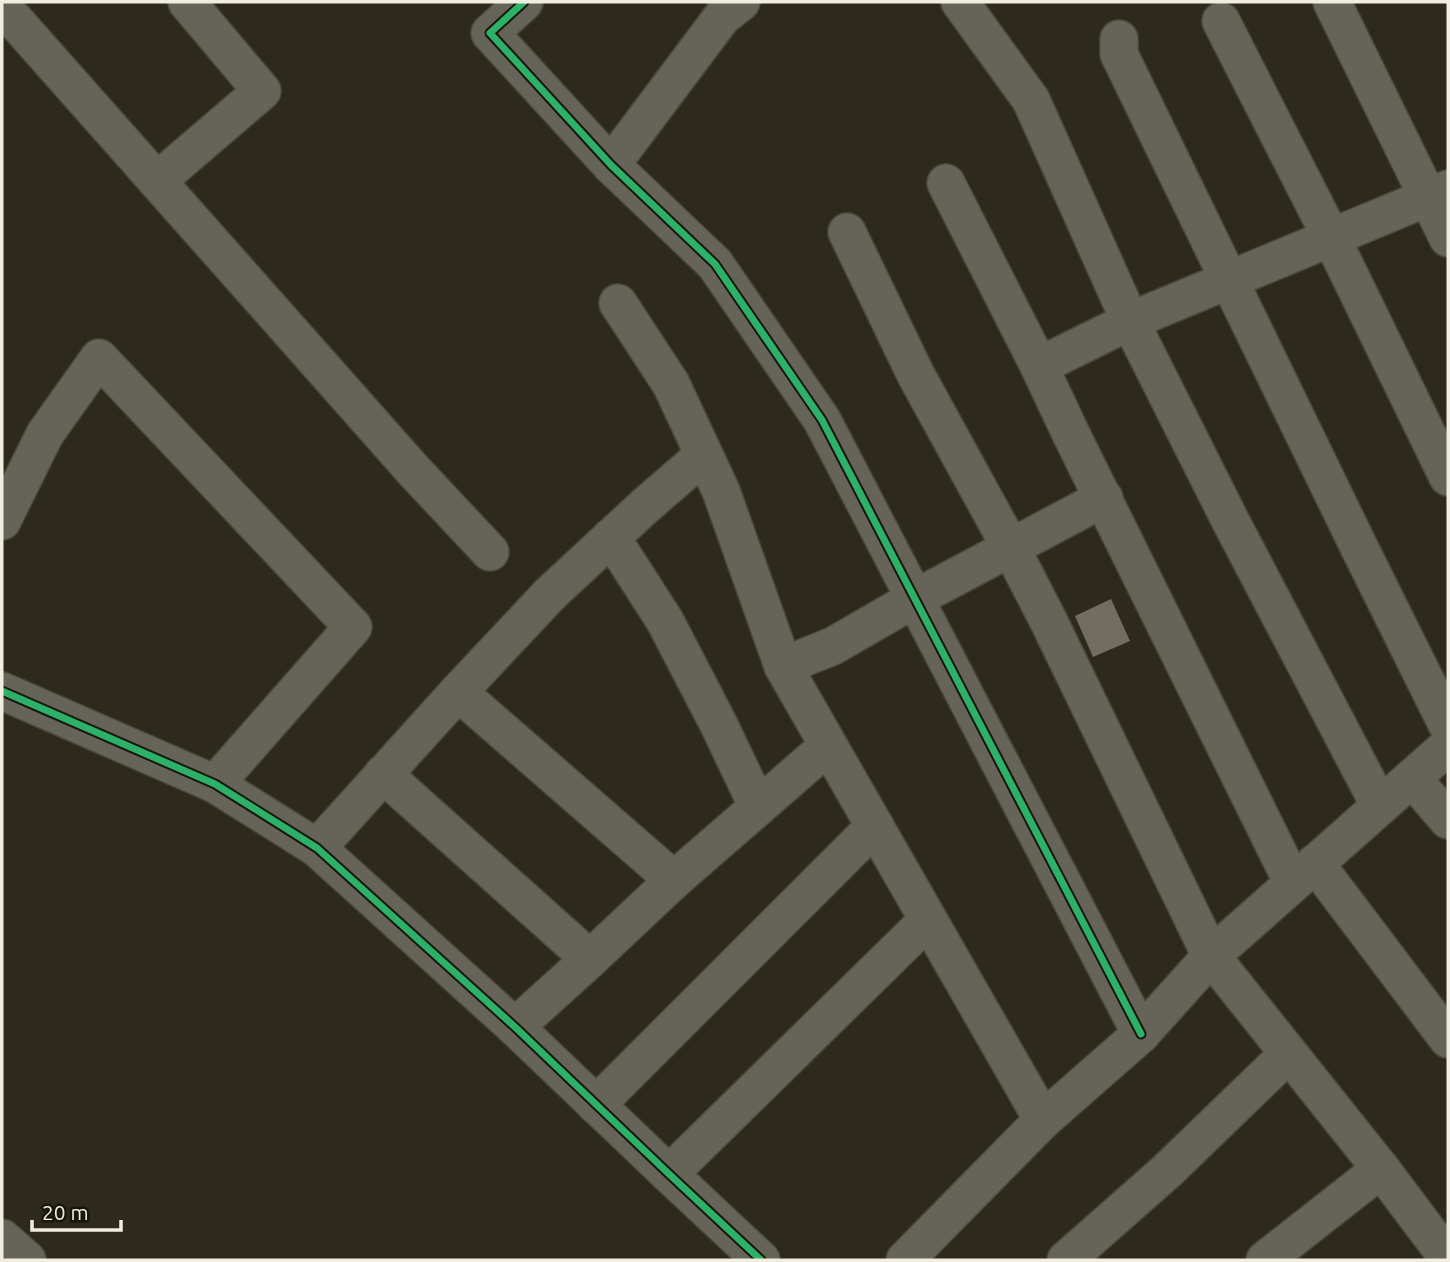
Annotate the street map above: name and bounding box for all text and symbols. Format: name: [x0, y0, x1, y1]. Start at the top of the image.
scale bar: [32, 1188, 121, 1232]
text: 20 m: [42, 1200, 89, 1224]

